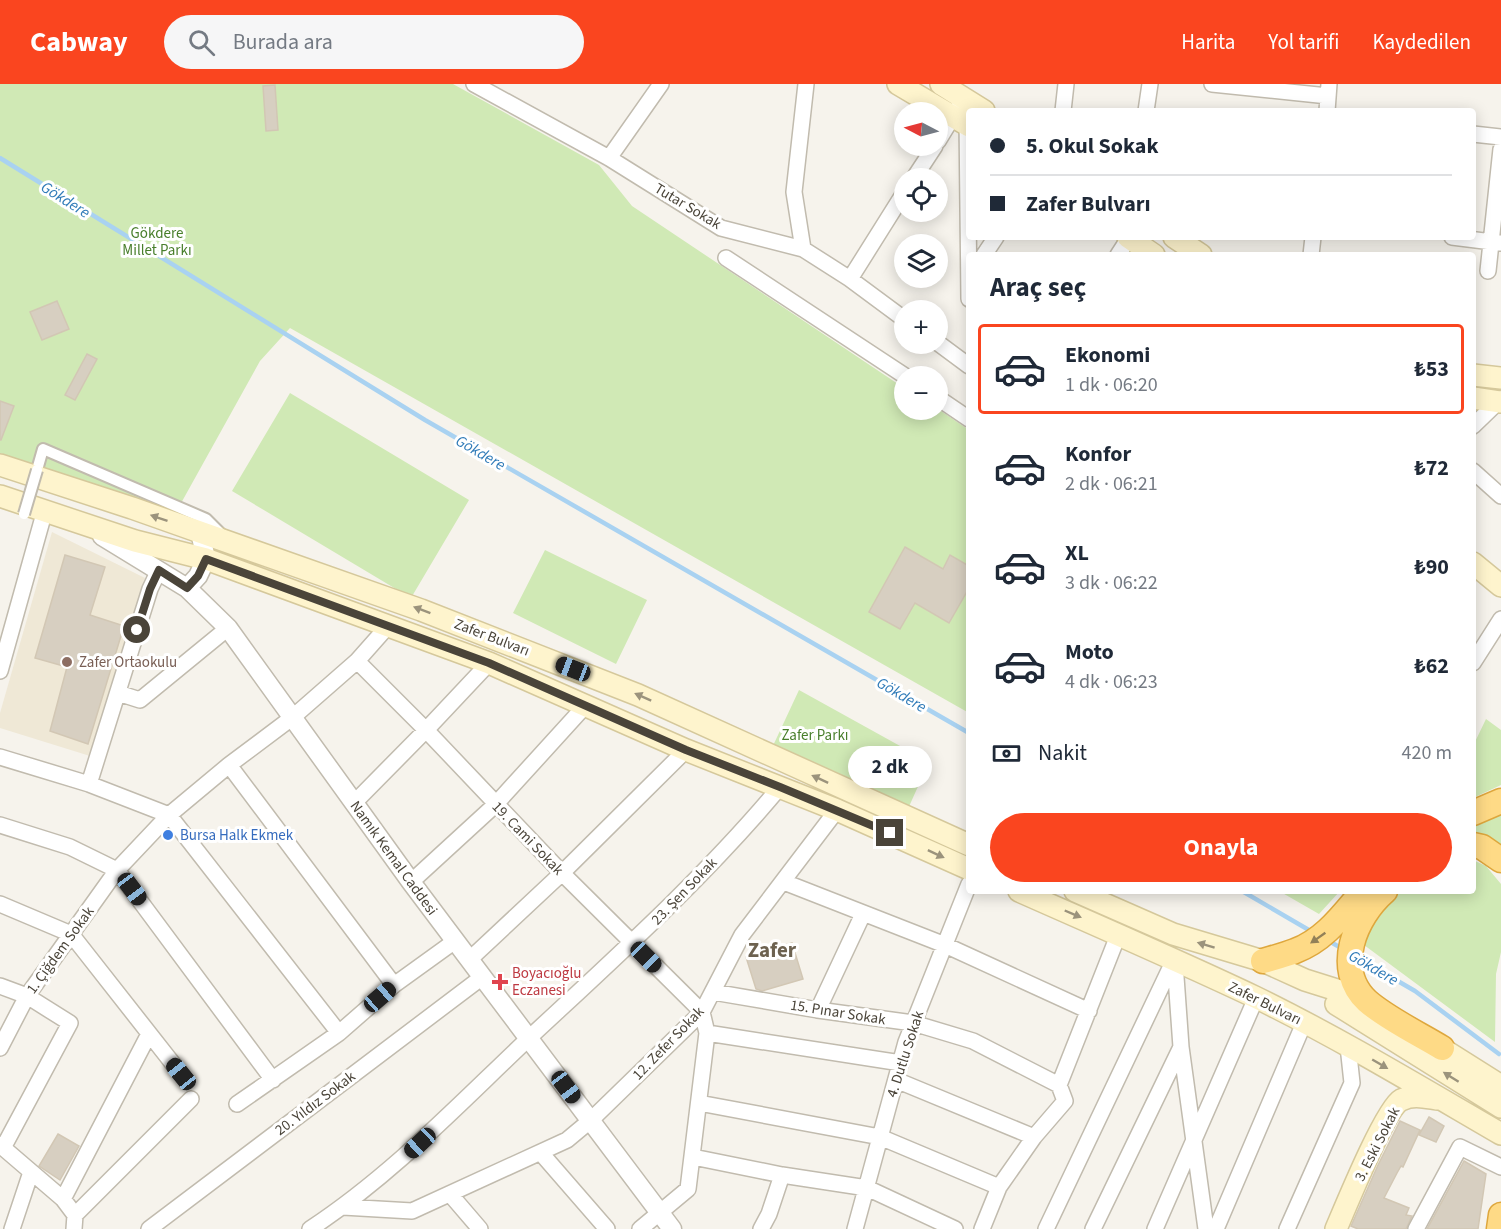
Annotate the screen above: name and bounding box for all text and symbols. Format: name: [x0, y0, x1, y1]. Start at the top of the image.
search box: [164, 15, 584, 69]
text: Cabway: [30, 22, 128, 62]
icon: search: [185, 26, 218, 59]
text: Burada ara: [233, 26, 333, 58]
text: Harita: [1181, 27, 1235, 57]
text: Yol tarifi: [1268, 27, 1339, 57]
text: Kaydedilen: [1372, 27, 1471, 57]
north arrow: [894, 102, 948, 156]
map controls: [894, 102, 948, 420]
text: 5. Okul Sokak: [1026, 130, 1158, 162]
button: locate: [894, 168, 948, 222]
water label: Gökdere: [37, 176, 95, 224]
street label: Tutar Sokak: [650, 178, 726, 235]
text: Zafer Bulvarı: [1026, 188, 1151, 220]
park label: Gökdere Millet Parkı: [122, 223, 192, 261]
button: layers: [894, 234, 948, 288]
text: Araç seç: [990, 268, 1086, 307]
button: +: [894, 300, 948, 354]
text: Ekonomi: [1065, 339, 1150, 371]
icon: car: [993, 342, 1047, 396]
text: ₺53: [1414, 353, 1449, 385]
button: −: [894, 366, 948, 420]
text: 1 dk · 06:20: [1065, 371, 1158, 399]
water label: Gökdere: [452, 430, 510, 476]
text: Konfor: [1065, 438, 1131, 470]
icon: car: [993, 441, 1047, 495]
text: ₺72: [1414, 452, 1449, 484]
text: 2 dk · 06:21: [1065, 470, 1158, 498]
one-way arrow: [150, 512, 168, 522]
text: XL: [1065, 537, 1089, 569]
icon: car: [993, 540, 1047, 594]
text: ₺90: [1414, 551, 1449, 583]
text: 3 dk · 06:22: [1065, 569, 1158, 597]
one-way arrow: [413, 605, 431, 615]
street label: Zafer Bulvarı: [451, 613, 533, 661]
route start: [123, 616, 150, 643]
text: Moto: [1065, 636, 1114, 668]
icon: car: [993, 639, 1047, 693]
text: ₺62: [1414, 650, 1449, 682]
place label: Zafer Ortaokulu: [79, 652, 177, 673]
car: [553, 654, 593, 684]
marker: Zafer Ortaokulu: [60, 655, 74, 669]
text: 4 dk · 06:23: [1065, 668, 1158, 696]
water label: Gökdere: [873, 672, 931, 718]
one-way arrow: [633, 692, 651, 702]
park label: Zafer Parkı: [781, 725, 849, 746]
icon: cash: [990, 737, 1023, 770]
text: Nakit: [1038, 737, 1087, 769]
text: 420 m: [1402, 739, 1452, 767]
callout: 2 dk: [848, 746, 932, 788]
text: 2 dk: [872, 753, 908, 781]
one-way arrow: [811, 774, 828, 783]
street label: Namık Kemal Caddesi: [345, 797, 442, 920]
street label: 19. Cami Sokak: [487, 797, 569, 880]
button: Onayla: [990, 813, 1452, 882]
route end: [876, 819, 903, 846]
place label: Bursa Halk Ekmek: [180, 825, 294, 846]
marker: Bursa Halk Ekmek: [161, 828, 175, 842]
one-way arrow: [927, 850, 945, 859]
street label: 23. Şen Sokak: [647, 852, 722, 930]
car: [114, 869, 150, 909]
street label: 1. Çiğdem Sokak: [22, 902, 100, 998]
one-way arrow: [1064, 909, 1082, 919]
one-way arrow: [1310, 932, 1326, 944]
district label: Zafer: [748, 935, 797, 965]
car: [627, 938, 665, 976]
one-way arrow: [1197, 940, 1215, 949]
water label: Gökdere: [1345, 945, 1403, 991]
place label: Boyacıoğlu Eczanesi: [512, 963, 581, 1001]
marker: Boyacıoğlu Eczanesi: [493, 975, 507, 989]
street label: Zafer Bulvarı: [1225, 977, 1305, 1030]
car: [361, 978, 399, 1016]
street label: 15. Pınar Sokak: [789, 995, 888, 1030]
street label: 12. Zefer Sokak: [628, 1001, 709, 1085]
street label: 4. Dutlu Sokak: [882, 1008, 930, 1100]
car: [163, 1054, 199, 1094]
one-way arrow: [1372, 1059, 1389, 1069]
street label: 20. Yıldız Sokak: [271, 1066, 360, 1141]
car: [548, 1067, 584, 1107]
one-way arrow: [1443, 1071, 1459, 1082]
street label: 3. Eski Sokak: [1350, 1103, 1405, 1185]
car: [401, 1124, 439, 1162]

